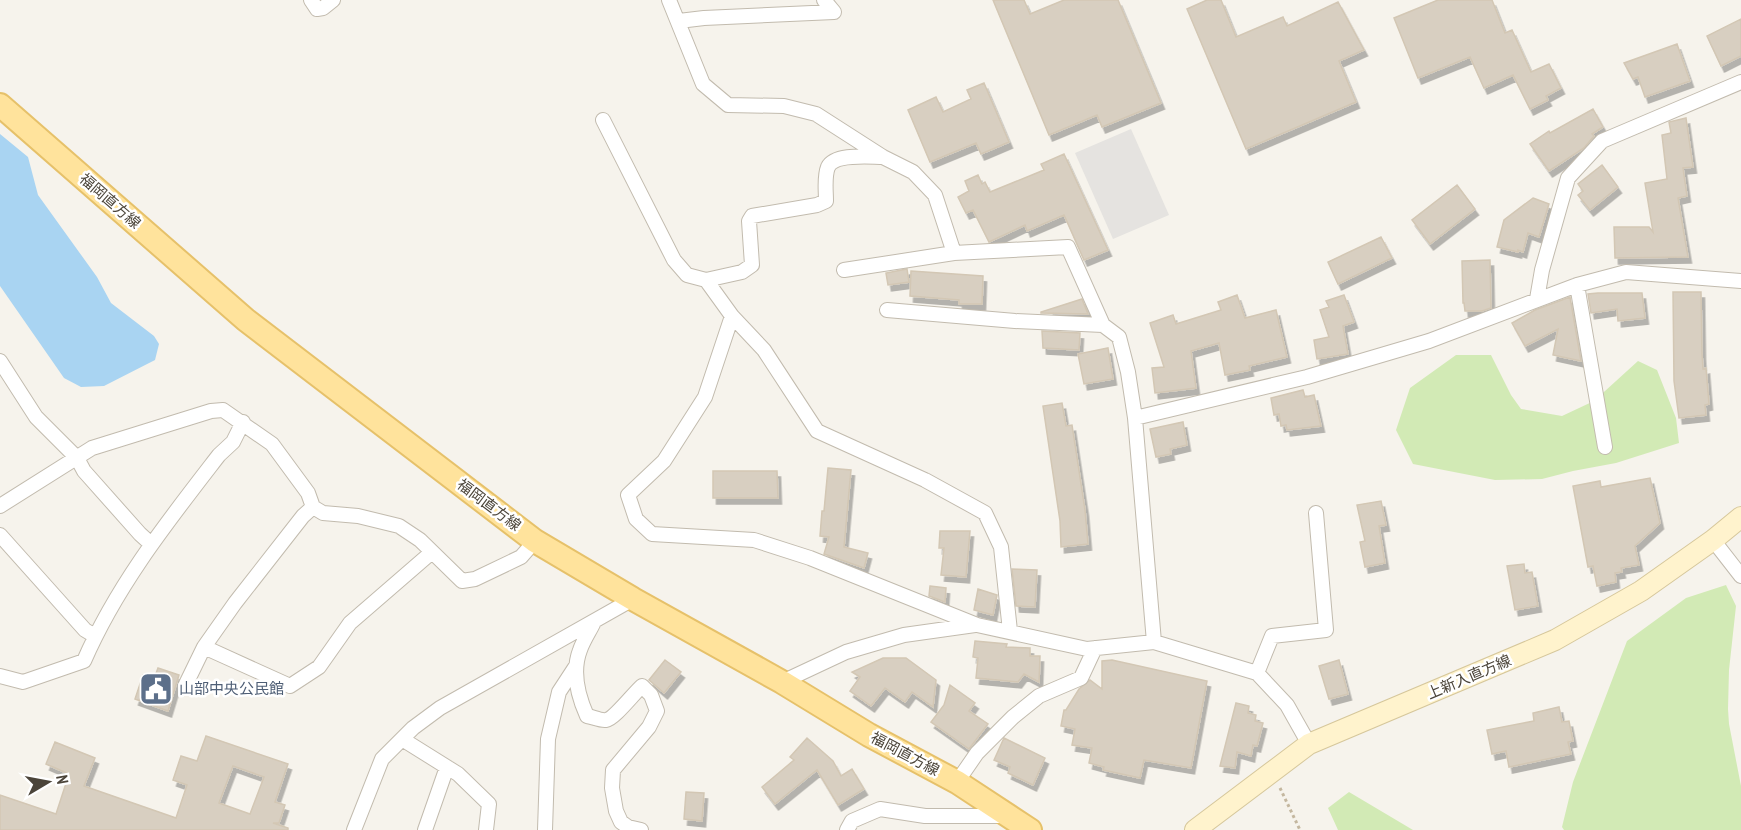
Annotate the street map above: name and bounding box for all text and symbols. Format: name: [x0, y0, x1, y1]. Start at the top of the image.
street label: 福岡直方線: [76, 169, 145, 232]
street label: 福岡直方線: [454, 474, 525, 535]
street label: 上新入直方線: [1424, 650, 1514, 703]
public building icon: 山部中央公民館: [138, 671, 174, 707]
place label: 山部中央公民館: [179, 679, 284, 698]
street label: 福岡直方線: [868, 728, 943, 780]
north arrow: [18, 752, 78, 812]
text: N: [52, 773, 73, 785]

